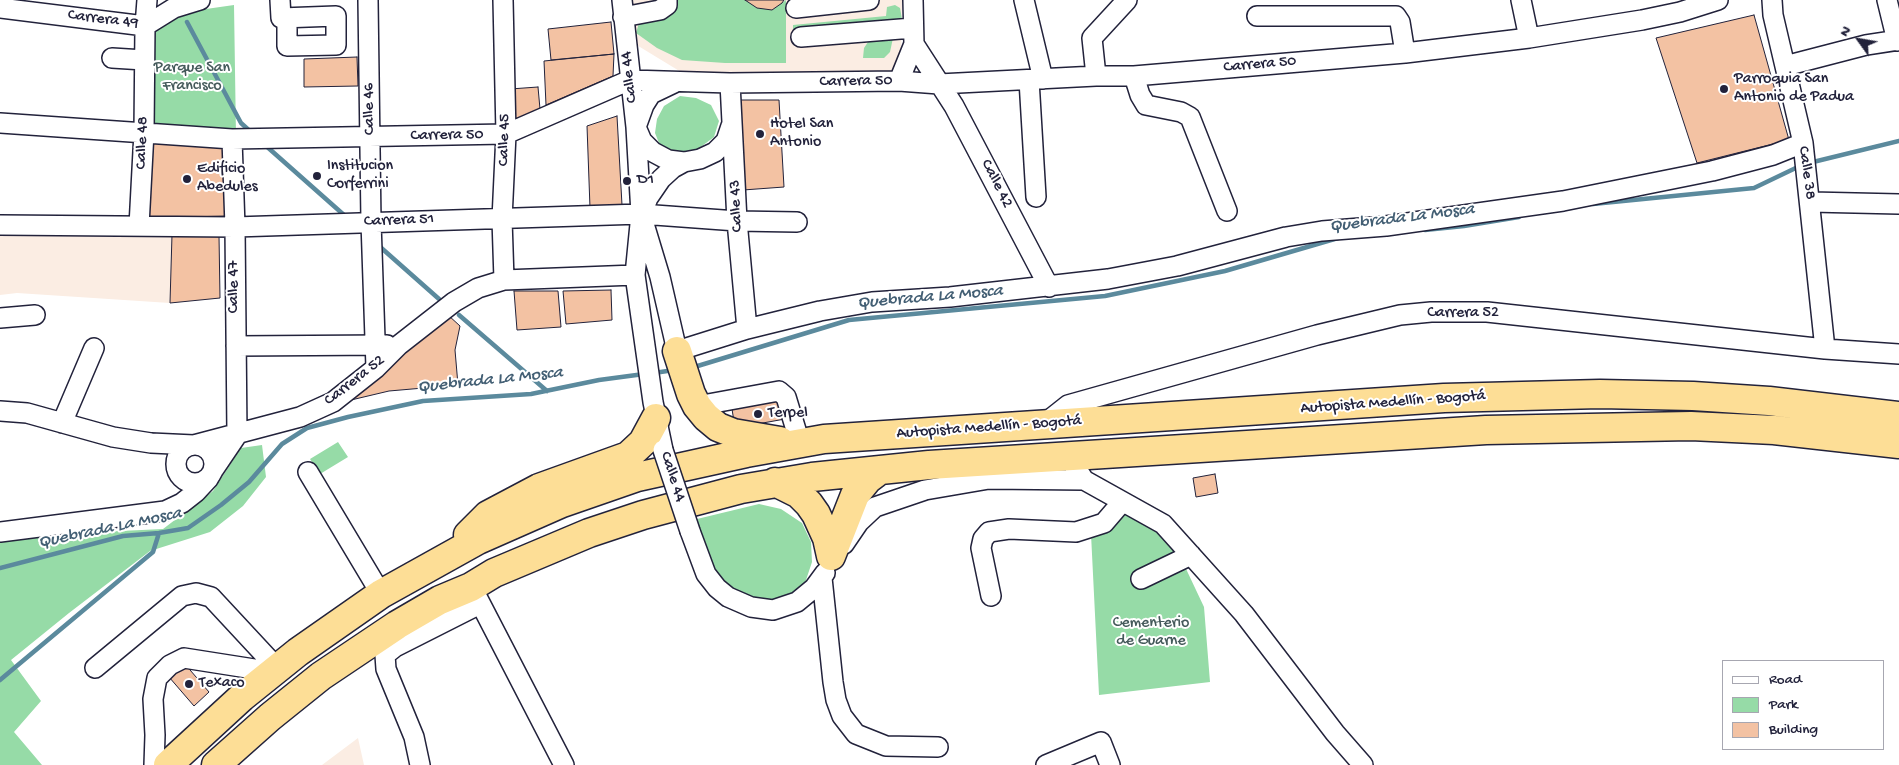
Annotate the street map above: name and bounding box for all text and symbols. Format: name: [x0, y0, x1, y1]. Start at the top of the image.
street label: Carrera 49: [67, 6, 139, 34]
north arrow: [1834, 15, 1884, 65]
text: N: [1836, 23, 1855, 40]
street label: Calle 44: [617, 50, 643, 104]
street label: Carrera 50: [1223, 52, 1297, 78]
park label: Parque San Francisco: [154, 59, 230, 97]
place label: Parroquia San Antonio de Padua: [1734, 70, 1854, 108]
street label: Carrera 50: [819, 72, 893, 92]
street label: Calle 46: [360, 83, 380, 135]
marker: Parroquia San Antonio de Padua: [1718, 83, 1730, 95]
street label: Calle 45: [495, 114, 515, 166]
place label: Hotel San Antonio: [770, 115, 833, 153]
street label: Calle 48: [132, 116, 154, 170]
street label: Carrera 50: [410, 126, 484, 146]
marker: Hotel San Antonio: [754, 128, 766, 140]
street label: Calle 38: [1793, 145, 1819, 201]
street label: Calle 42: [976, 156, 1016, 212]
place label: Institucion Corferrini: [327, 157, 393, 195]
place label: Edificio Abedules: [197, 160, 258, 198]
marker: Institucion Corferrini: [311, 170, 323, 182]
place label: D1: [637, 171, 654, 191]
marker: Edificio Abedules: [181, 173, 193, 185]
marker: D1: [621, 175, 633, 187]
street label: Calle 43: [726, 179, 748, 233]
water label: Quebrada La Mosca: [1328, 199, 1476, 239]
street label: Carrera 51: [364, 210, 434, 232]
street label: Calle 47: [225, 261, 245, 313]
water label: Quebrada La Mosca: [856, 281, 1004, 315]
street label: Carrera 52: [1427, 304, 1499, 324]
street label: Carrera 52: [321, 351, 389, 411]
water label: Quebrada La Mosca: [416, 363, 564, 399]
street label: Autopista Medellín - Bogotá: [1300, 387, 1486, 419]
place label: Terpel: [768, 404, 808, 424]
marker: Terpel: [752, 408, 764, 420]
street label: Autopista Medellín - Bogotá: [896, 412, 1082, 444]
street label: Calle 44: [655, 449, 689, 505]
water label: Quebrada La Mosca: [36, 503, 184, 555]
park label: Cementerio de Guarne: [1113, 614, 1189, 652]
legend: [1722, 660, 1884, 750]
text: Road: [1769, 671, 1802, 689]
place label: Texaco: [199, 674, 244, 694]
marker: Texaco: [183, 678, 195, 690]
text: Park: [1769, 696, 1798, 714]
text: Building: [1769, 721, 1818, 739]

